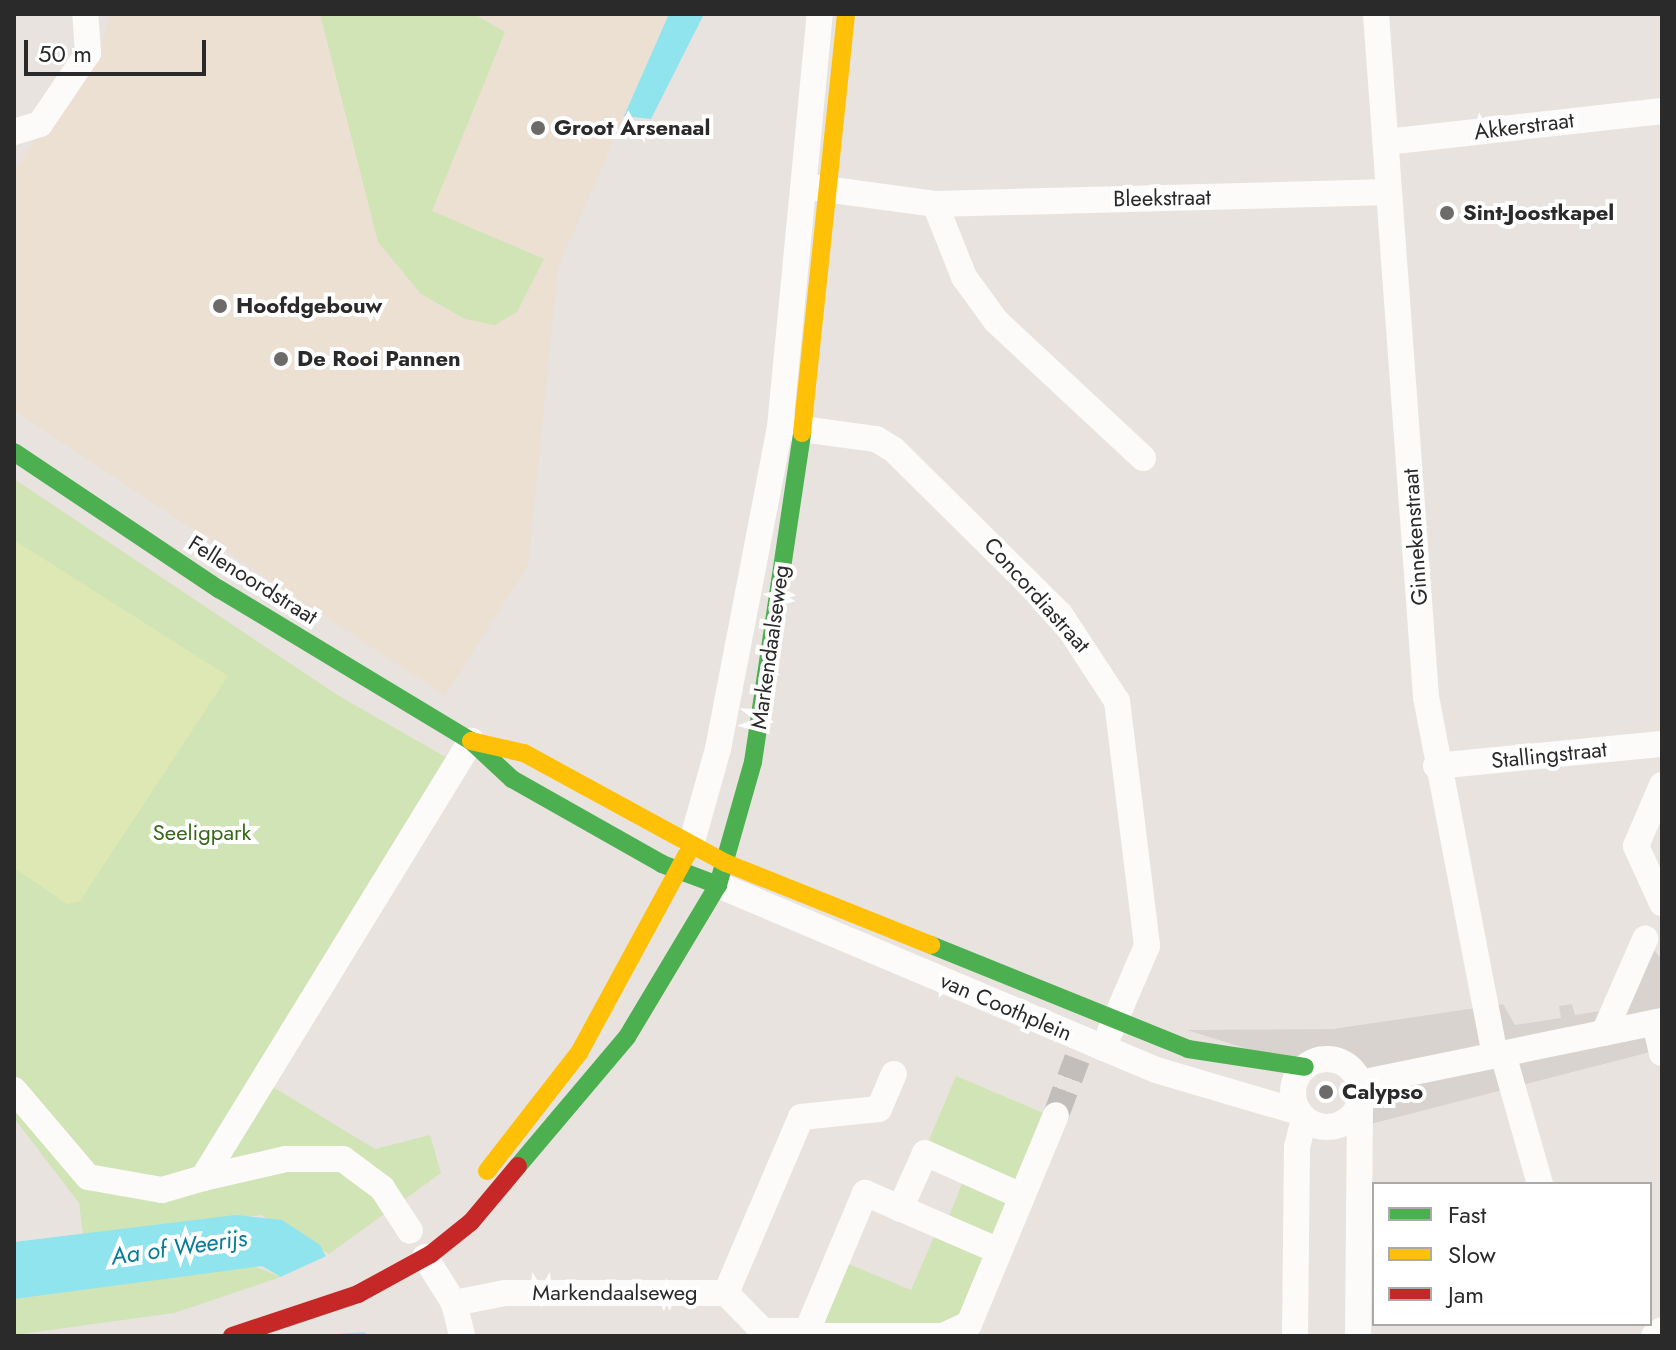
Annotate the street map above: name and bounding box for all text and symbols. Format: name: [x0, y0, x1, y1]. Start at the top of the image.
scale bar: [28, 24, 210, 74]
text: 50 m: [38, 36, 92, 71]
street label: Akkerstraat: [1472, 107, 1576, 145]
place label: Groot Arsenaal: [554, 115, 710, 141]
marker: Groot Arsenaal: [529, 119, 547, 137]
street label: Bleekstraat: [1113, 184, 1211, 212]
place label: Sint-Joostkapel: [1463, 200, 1614, 226]
marker: Sint-Joostkapel: [1438, 204, 1456, 222]
place label: Hoofdgebouw: [236, 293, 382, 319]
marker: Hoofdgebouw: [211, 297, 229, 315]
place label: De Rooi Pannen: [297, 346, 461, 372]
marker: De Rooi Pannen: [272, 350, 290, 368]
street label: Ginnekenstraat: [1397, 467, 1433, 607]
street label: Fellenoordstraat: [184, 530, 322, 630]
street label: Concordiastraat: [978, 532, 1096, 658]
street label: Markendaalseweg: [745, 563, 795, 731]
street label: Stallingstraat: [1490, 736, 1608, 774]
park label: Seeligpark: [153, 820, 251, 846]
street label: van Coothplein: [936, 967, 1076, 1047]
place label: Calypso: [1342, 1079, 1423, 1105]
marker: Calypso: [1317, 1083, 1335, 1101]
legend: [1372, 1182, 1652, 1326]
text: Fast: [1448, 1197, 1486, 1232]
water label: Aa of Weerijs: [109, 1223, 249, 1271]
text: Slow: [1448, 1237, 1496, 1272]
text: Jam: [1448, 1277, 1484, 1312]
street label: Markendaalseweg: [532, 1280, 698, 1306]

